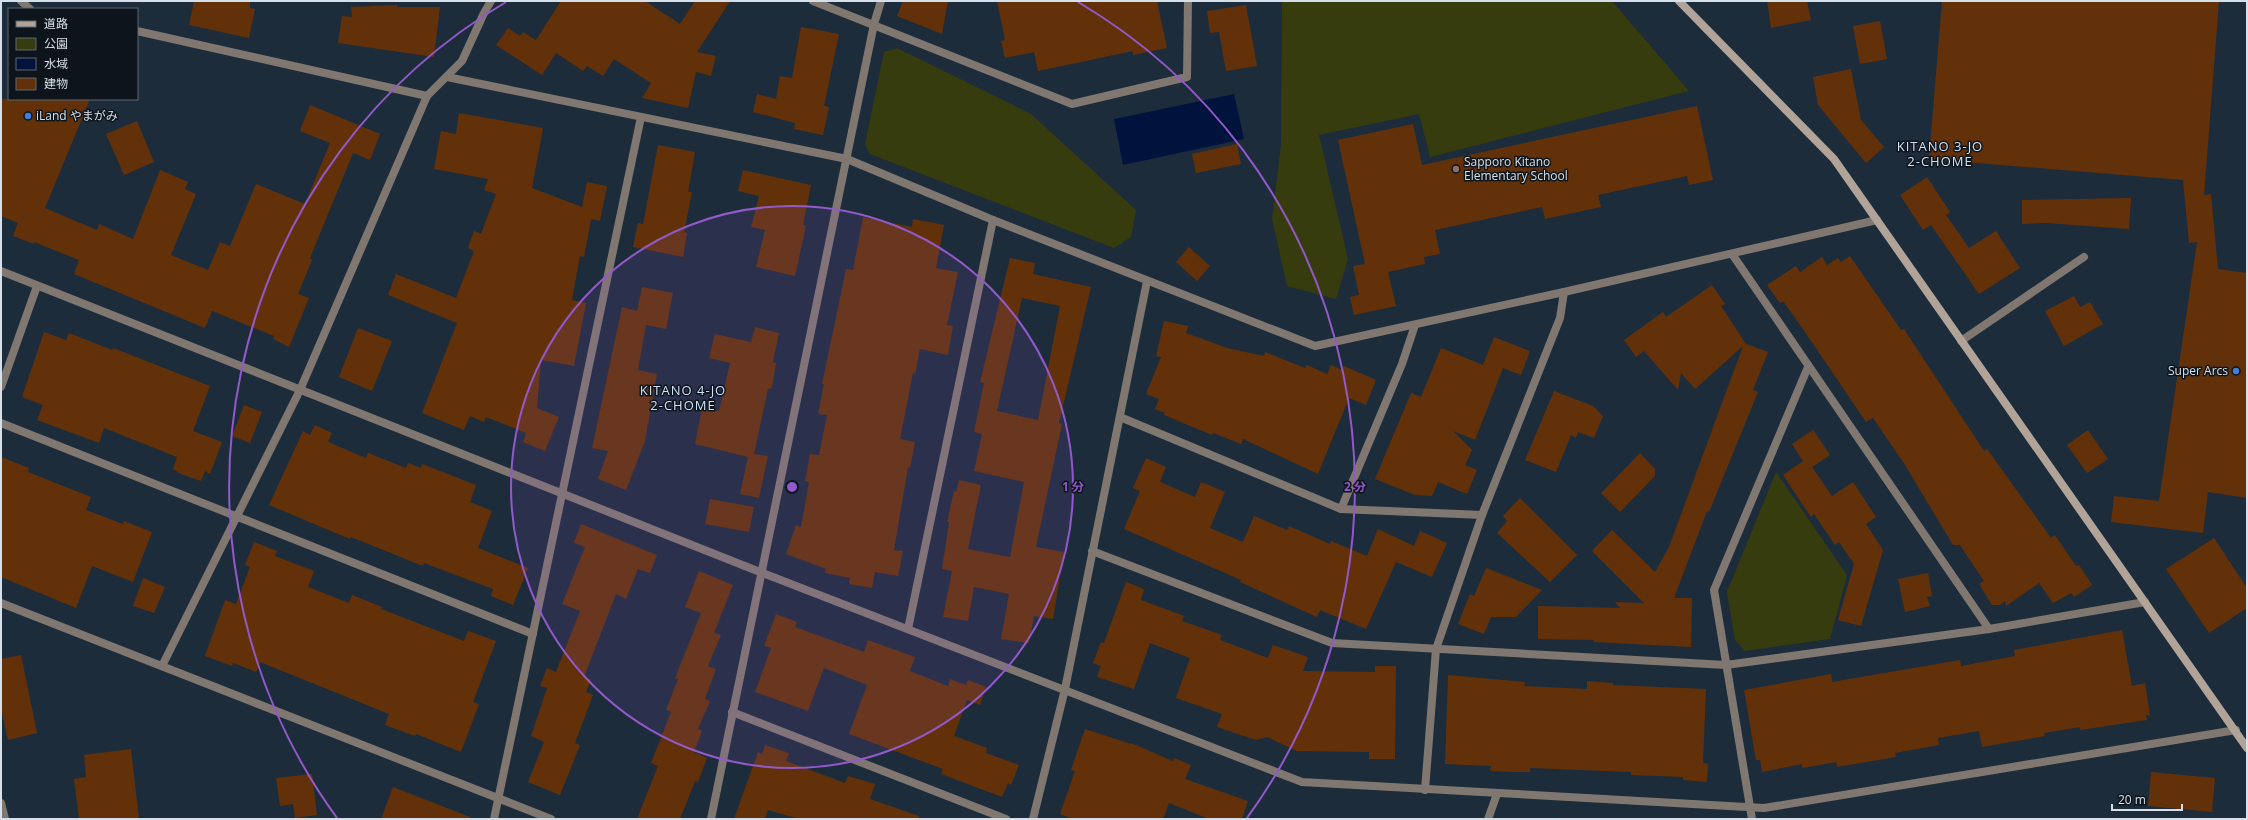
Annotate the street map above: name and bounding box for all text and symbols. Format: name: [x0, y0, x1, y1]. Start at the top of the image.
legend: [8, 8, 138, 100]
text: 道路: [44, 15, 68, 32]
text: 公園: [44, 35, 68, 52]
text: 水域: [44, 55, 68, 72]
text: 建物: [44, 75, 68, 92]
place label: iLand やまがみ: [36, 107, 118, 124]
marker: iLand やまがみ: [23, 111, 33, 121]
district label: KITANO 3-JO 2-CHOME: [1897, 137, 1983, 170]
place label: Sapporo Kitano Elementary School: [1464, 153, 1568, 184]
marker: Sapporo Kitano Elementary School: [1451, 164, 1461, 174]
place label: Super Arcs: [2168, 362, 2228, 379]
marker: Super Arcs: [2231, 366, 2241, 376]
district label: KITANO 4-JO 2-CHOME: [640, 381, 726, 414]
text: 1 分: [1062, 478, 1084, 495]
text: 2 分: [1344, 478, 1366, 495]
centre of rings: [785, 480, 799, 494]
scale bar: [2112, 786, 2182, 812]
text: 20 m: [2118, 791, 2146, 808]

